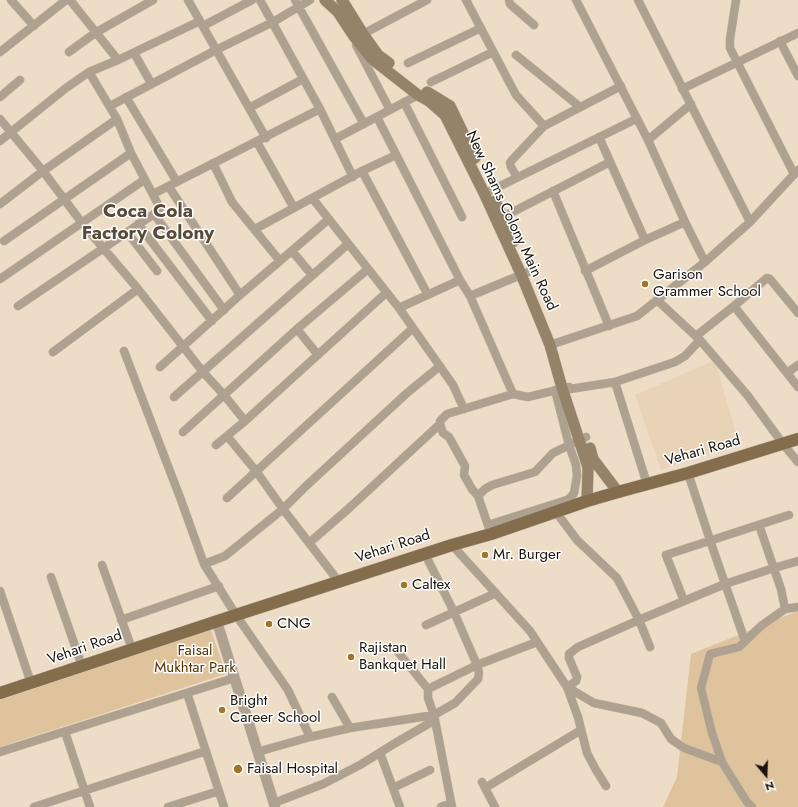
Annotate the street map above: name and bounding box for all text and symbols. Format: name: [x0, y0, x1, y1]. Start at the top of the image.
street label: New Shams Colony Main Road: [461, 128, 561, 314]
district label: Coca Cola Factory Colony: [82, 201, 214, 245]
place label: Garison Grammer School: [653, 266, 761, 301]
marker: Garison Grammer School: [640, 279, 650, 289]
street label: Vehari Road: [663, 432, 743, 470]
street label: Vehari Road: [353, 526, 433, 568]
place label: Mr. Burger: [493, 546, 561, 564]
marker: Mr. Burger: [480, 550, 490, 560]
place label: Caltex: [412, 576, 450, 594]
marker: Caltex: [399, 580, 409, 590]
place label: CNG: [277, 615, 311, 633]
marker: CNG: [264, 619, 274, 629]
street label: Vehari Road: [45, 627, 125, 669]
place label: Rajistan Bankquet Hall: [359, 639, 446, 674]
park label: Faisal Mukhtar Park: [154, 642, 236, 677]
marker: Rajistan Bankquet Hall: [346, 652, 356, 662]
place label: Bright Career School: [230, 692, 321, 727]
marker: Bright Career School: [217, 705, 227, 715]
north arrow: [746, 755, 786, 795]
place label: Faisal Hospital: [247, 760, 338, 778]
marker: Faisal Hospital: [232, 763, 244, 775]
text: N: [763, 777, 777, 795]

